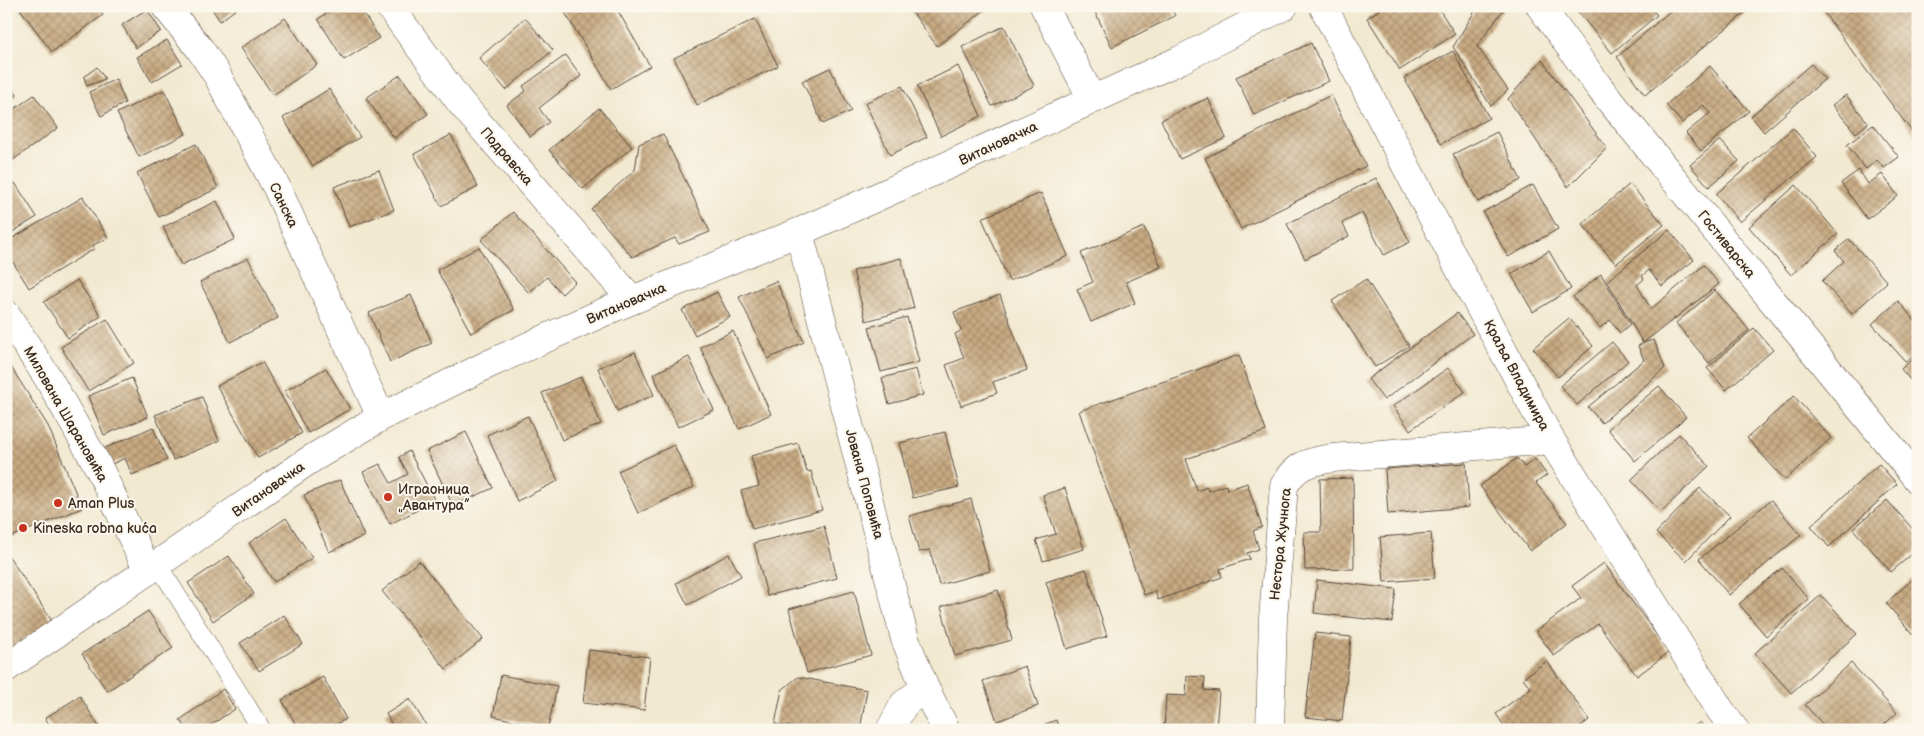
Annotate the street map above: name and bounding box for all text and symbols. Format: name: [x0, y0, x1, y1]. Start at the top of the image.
street label: Витановачка: [956, 118, 1041, 169]
street label: Подравска: [477, 124, 537, 190]
street label: Санска: [265, 180, 302, 231]
street label: Гостиварска: [1694, 207, 1759, 282]
street label: Витановачка: [584, 279, 669, 328]
street label: Краља Владимира: [1480, 317, 1553, 434]
street label: Милована Шарановића: [20, 343, 112, 486]
street label: Јована Поповића: [842, 427, 888, 542]
street label: Витановачка: [229, 458, 308, 521]
place label: Играоница „Авантура”: [398, 481, 470, 514]
street label: Нестора Жучнога: [1266, 486, 1295, 601]
marker: Играоница „Авантура”: [382, 491, 394, 503]
place label: Aman Plus: [68, 495, 134, 512]
marker: Aman Plus: [52, 497, 64, 509]
place label: Kineska robna kuća: [33, 520, 157, 537]
marker: Kineska robna kuća: [17, 522, 29, 534]

